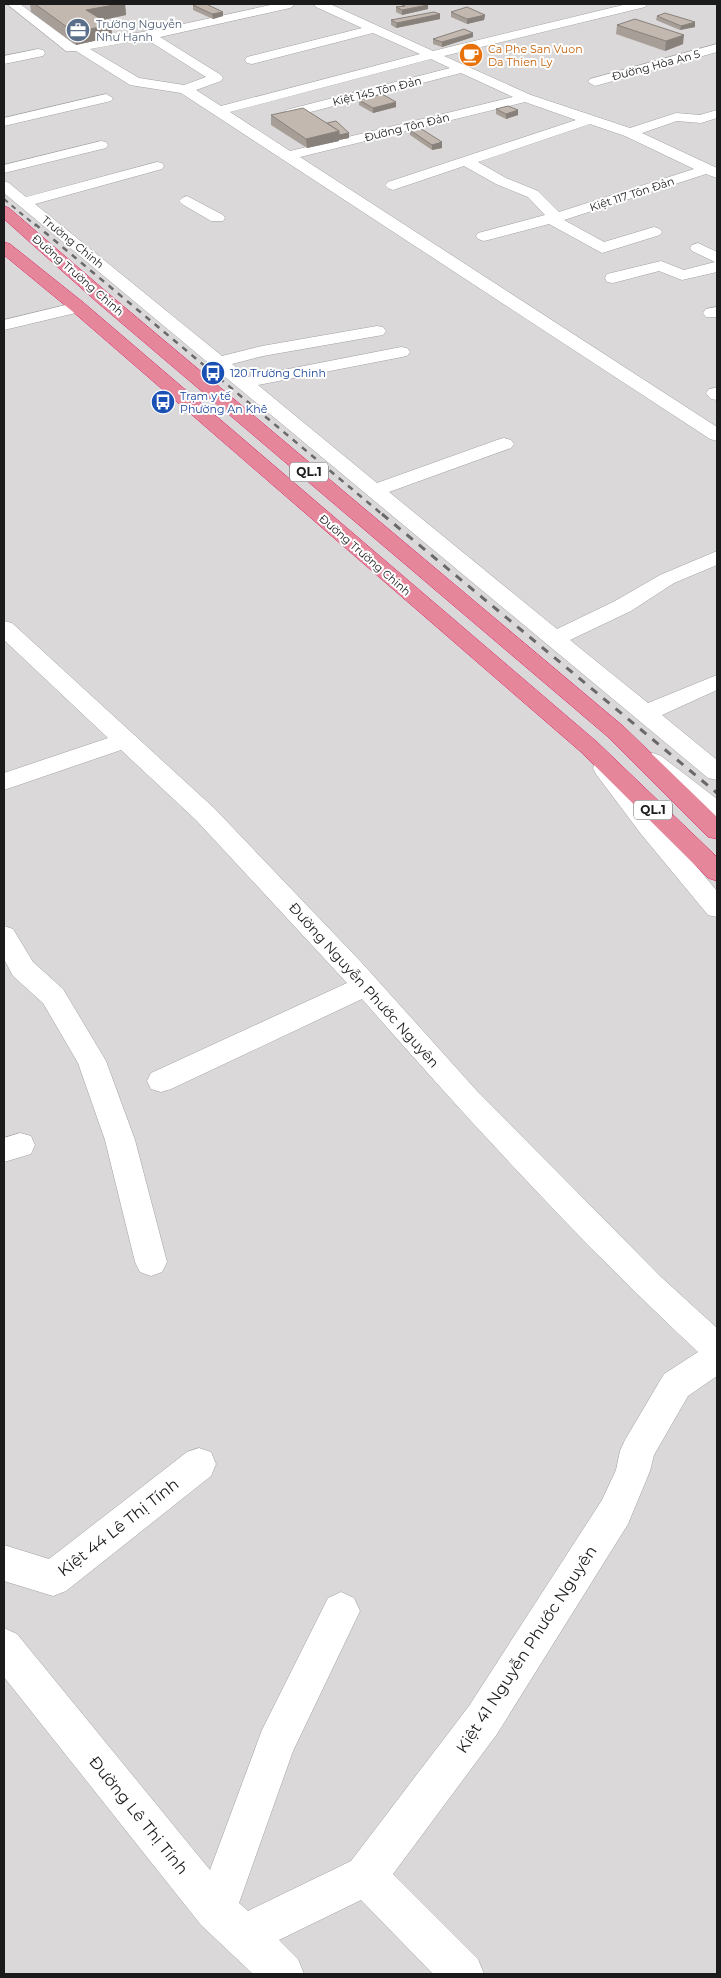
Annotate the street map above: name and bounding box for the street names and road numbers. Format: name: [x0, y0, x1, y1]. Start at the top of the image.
street label: Đường Hòa An 5: [610, 46, 702, 84]
street label: Kiệt 145 Tôn Đản: [331, 73, 423, 109]
street label: Đường Tôn Đản: [363, 110, 451, 144]
street label: Kiệt 117 Tôn Đản: [588, 174, 676, 214]
street label: Trường Chinh: [39, 213, 107, 271]
street label: Đường Trường Chinh: [29, 231, 127, 319]
road number: QL.1: [290, 462, 328, 482]
street label: Đường Trường Chinh: [316, 511, 414, 599]
road number: QL.1: [634, 800, 672, 820]
street label: Đường Nguyễn Phước Nguyên: [285, 899, 443, 1071]
street label: Kiệt 44 Lê Thị Tính: [54, 1474, 183, 1580]
street label: Kiệt 41 Nguyễn Phước Nguyên: [452, 1542, 601, 1757]
street label: Đường Lê Thị Tính: [85, 1752, 192, 1878]

